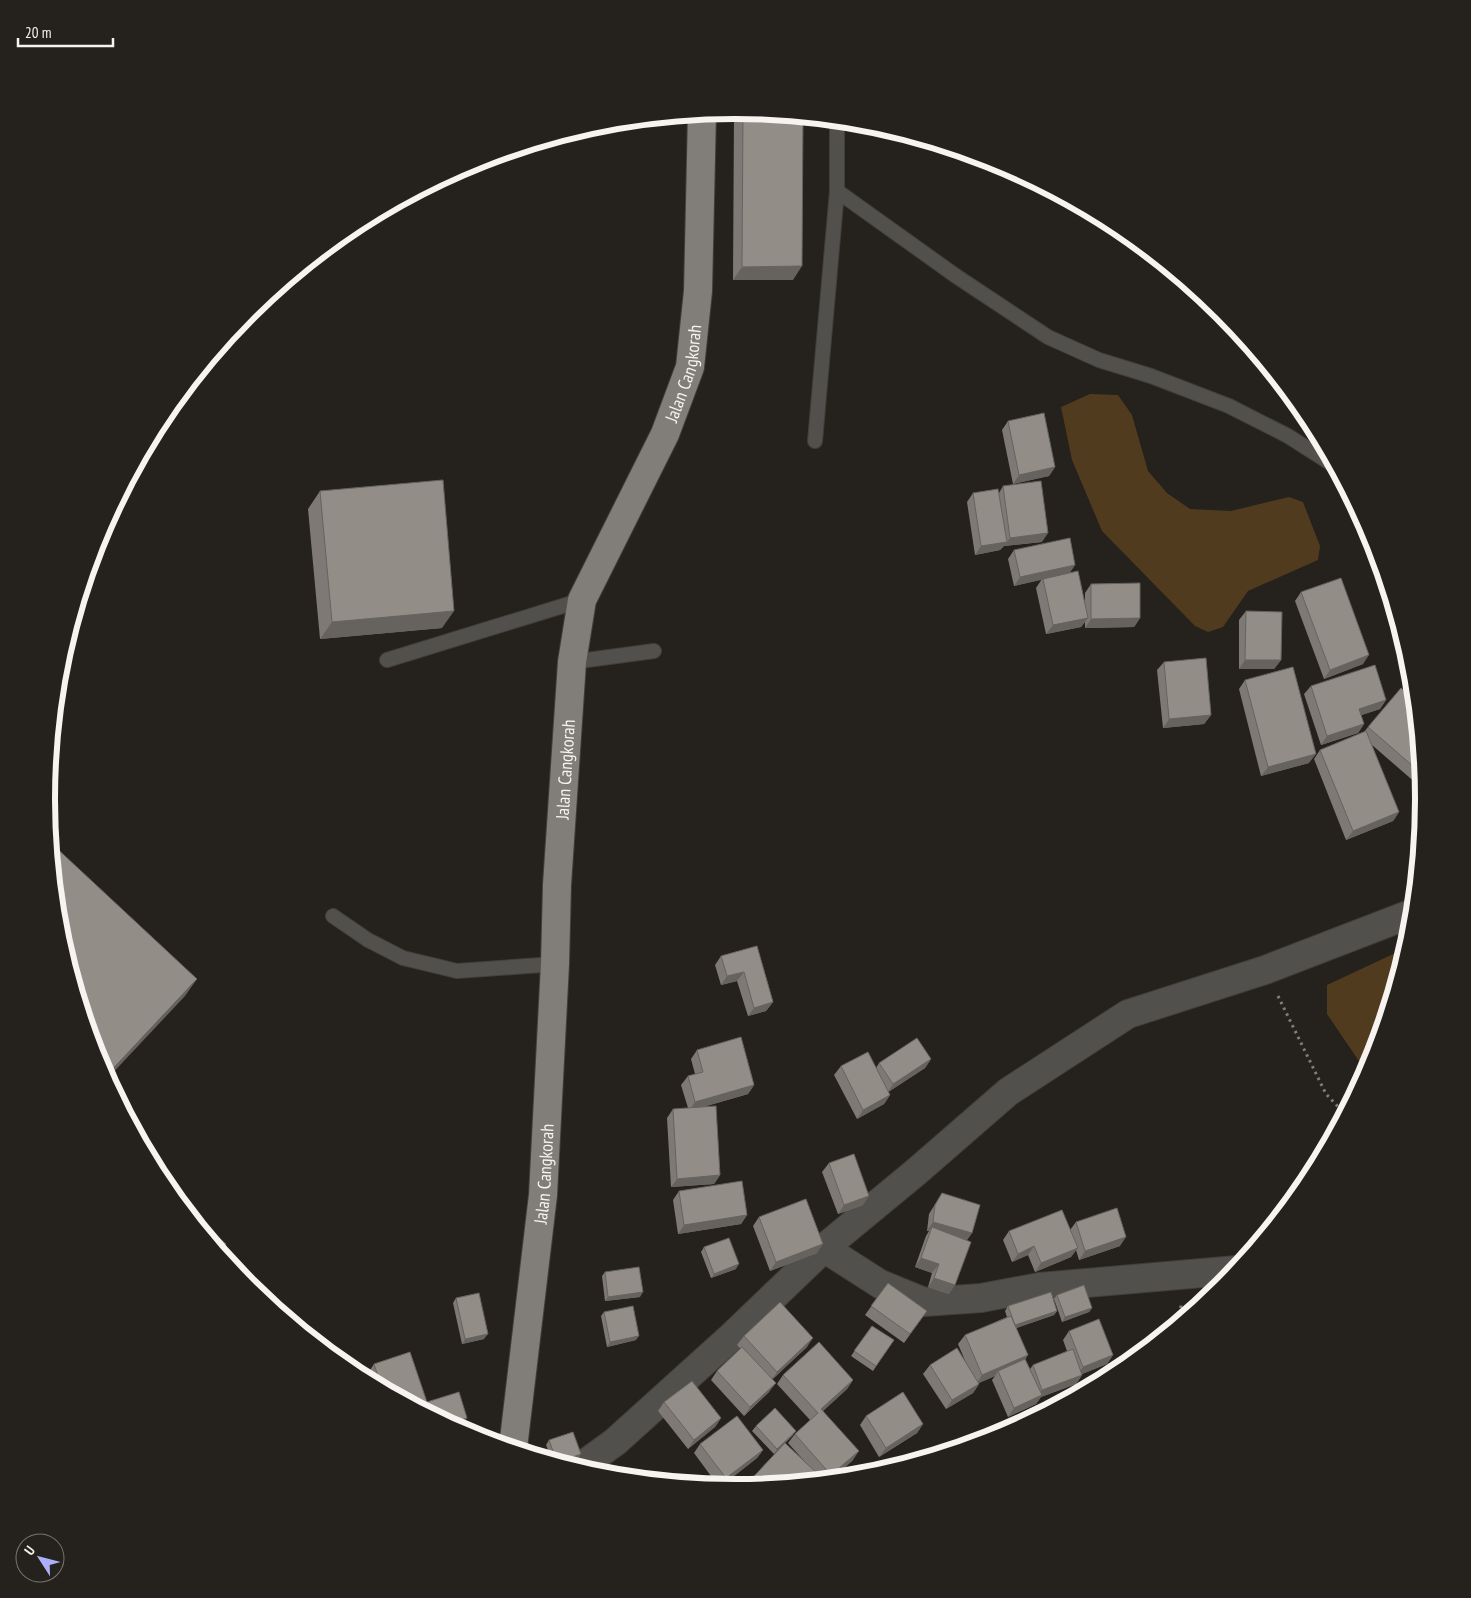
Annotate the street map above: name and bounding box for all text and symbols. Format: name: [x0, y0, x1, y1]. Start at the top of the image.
scale bar: [18, 15, 112, 47]
text: 20 m: [25, 23, 51, 42]
street label: Jalan Cangkorah: [659, 323, 706, 426]
street label: Jalan Cangkorah: [550, 719, 580, 821]
street label: Jalan Cangkorah: [528, 1123, 558, 1226]
north arrow: [15, 1533, 65, 1583]
text: U: [20, 1542, 39, 1559]

